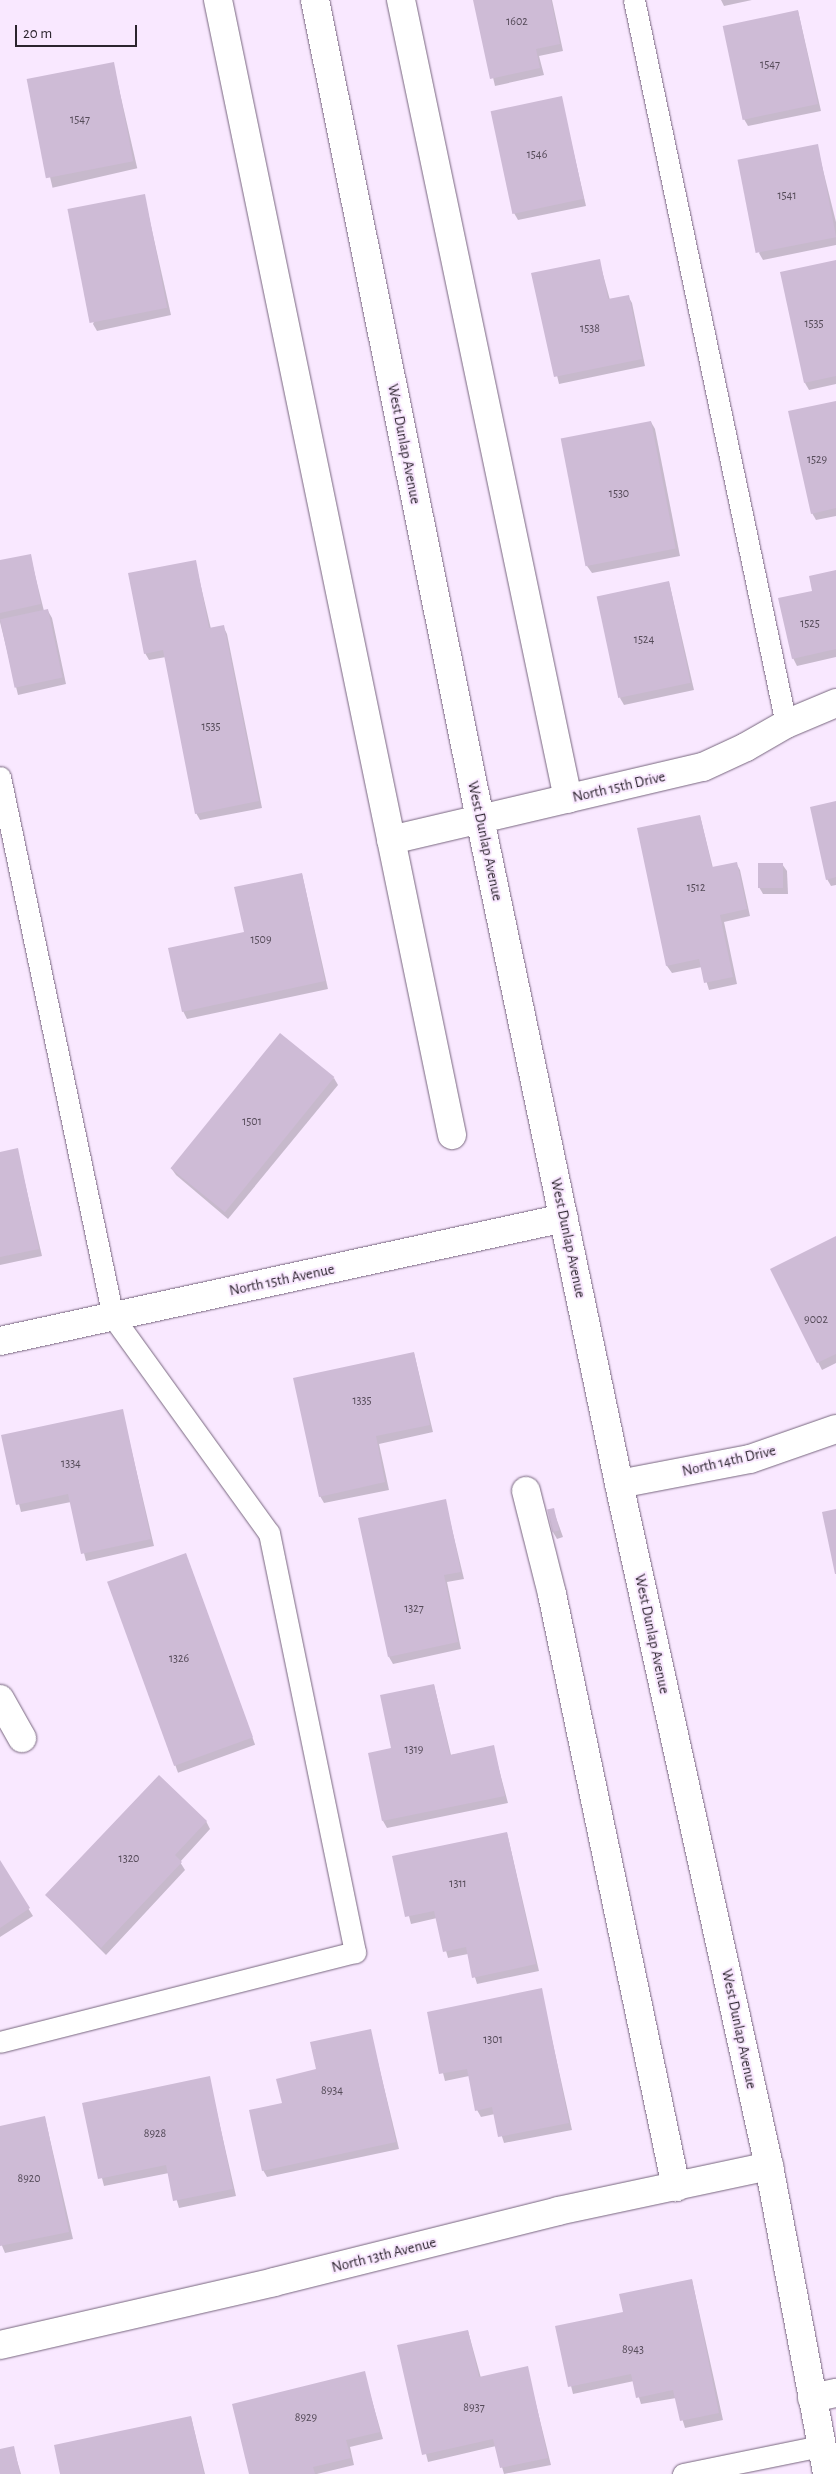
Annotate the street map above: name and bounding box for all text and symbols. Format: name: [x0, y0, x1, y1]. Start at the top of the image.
scale bar: [18, 15, 140, 47]
house number: 1602: [506, 15, 528, 29]
text: 20 m: [23, 26, 52, 41]
house number: 1547: [760, 58, 780, 72]
house number: 1547: [70, 113, 90, 127]
house number: 1546: [527, 148, 547, 162]
house number: 1541: [777, 189, 797, 203]
house number: 1535: [804, 317, 824, 331]
house number: 1538: [580, 322, 600, 336]
street label: West Dunlap Avenue: [384, 382, 424, 506]
house number: 1529: [807, 453, 827, 467]
house number: 1530: [609, 487, 629, 501]
house number: 1525: [800, 617, 820, 631]
house number: 1524: [634, 633, 654, 647]
house number: 1535: [201, 720, 221, 734]
street label: North 15th Drive: [571, 768, 667, 806]
street label: West Dunlap Avenue: [464, 780, 506, 902]
house number: 1512: [687, 881, 705, 895]
house number: 1509: [250, 933, 272, 947]
house number: 1501: [242, 1115, 262, 1129]
street label: West Dunlap Avenue: [547, 1177, 589, 1299]
street label: North 15th Avenue: [228, 1260, 336, 1300]
house number: 9002: [804, 1313, 828, 1327]
house number: 1335: [352, 1394, 372, 1408]
street label: North 14th Drive: [680, 1441, 778, 1481]
house number: 1334: [61, 1457, 81, 1471]
street label: West Dunlap Avenue: [631, 1573, 673, 1695]
house number: 1327: [404, 1602, 424, 1616]
house number: 1326: [169, 1652, 189, 1666]
house number: 1319: [405, 1743, 423, 1757]
house number: 1320: [119, 1852, 139, 1866]
house number: 1311: [449, 1877, 467, 1891]
street label: West Dunlap Avenue: [718, 1968, 760, 2090]
house number: 1301: [483, 2033, 503, 2047]
house number: 8934: [321, 2084, 343, 2098]
house number: 8928: [144, 2127, 166, 2141]
house number: 8920: [17, 2172, 41, 2186]
street label: North 13th Avenue: [330, 2233, 438, 2277]
house number: 8943: [622, 2343, 644, 2357]
house number: 8937: [463, 2401, 485, 2415]
house number: 8929: [295, 2411, 317, 2425]

